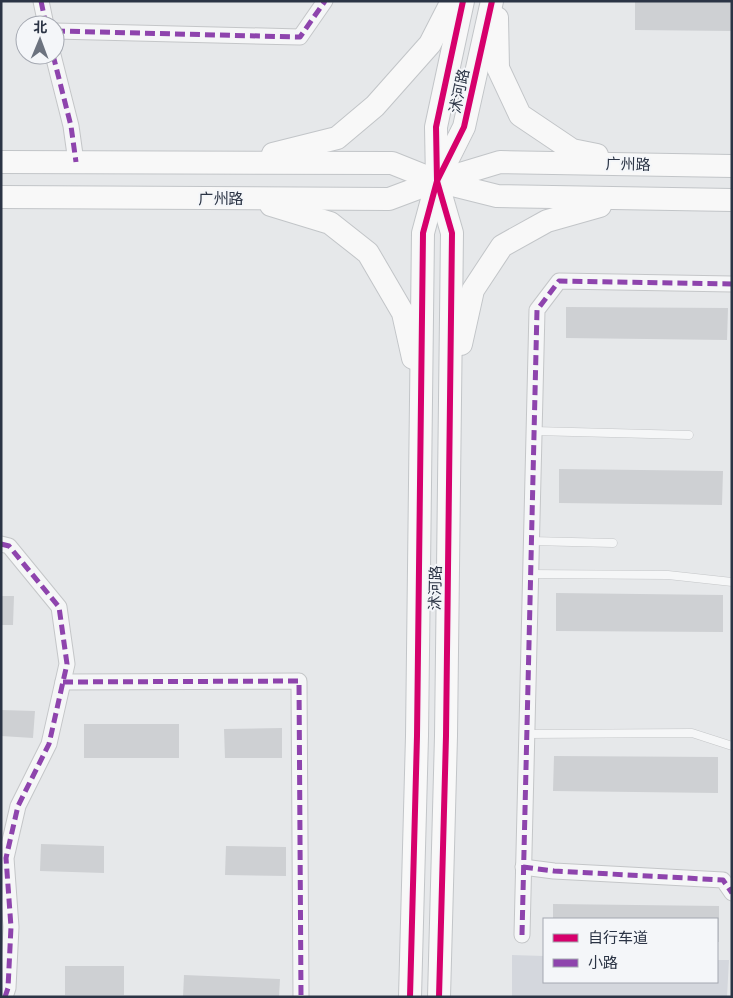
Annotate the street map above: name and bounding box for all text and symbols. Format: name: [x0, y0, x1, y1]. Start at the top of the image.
north arrow: [15, 15, 65, 65]
text: 北: [33, 18, 47, 36]
street label: 沭河路: [445, 67, 473, 115]
street label: 广州路: [605, 154, 651, 174]
street label: 广州路: [198, 189, 244, 208]
street label: 沭河路: [425, 565, 445, 611]
legend: [543, 918, 718, 983]
text: 自行车道: [588, 928, 648, 947]
text: 小路: [588, 953, 618, 972]

